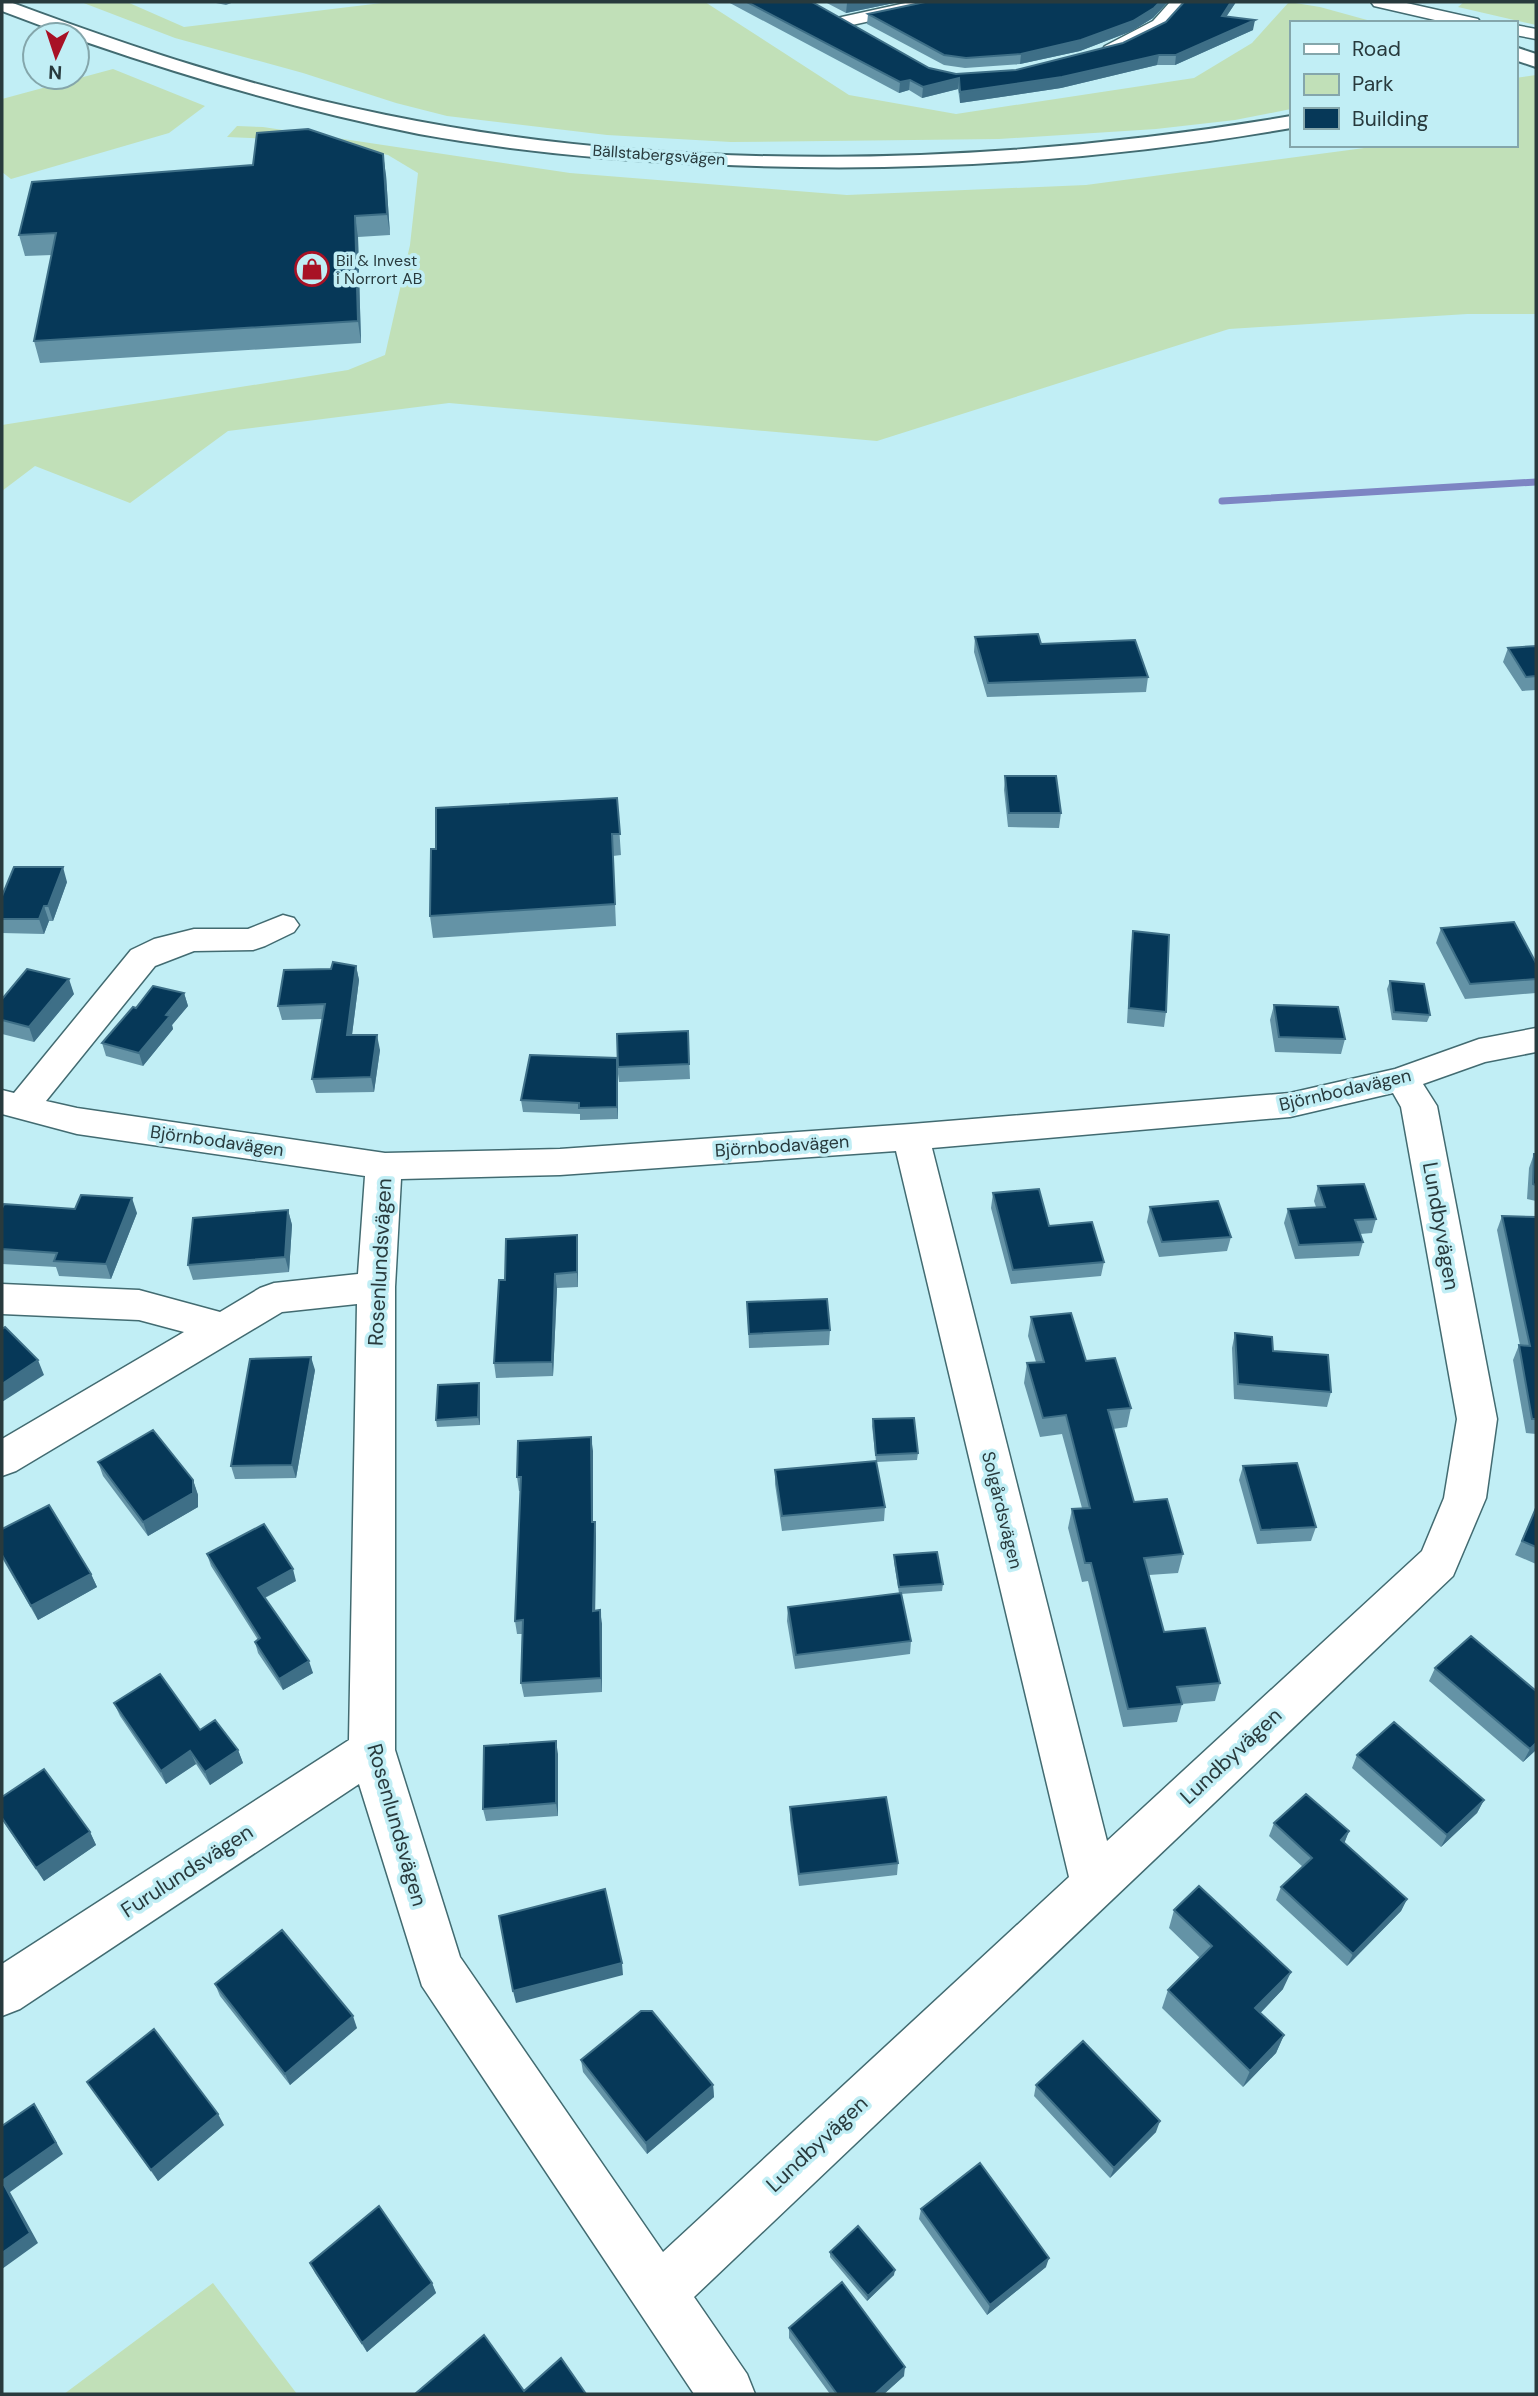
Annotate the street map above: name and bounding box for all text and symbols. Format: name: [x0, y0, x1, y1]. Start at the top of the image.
north arrow: [21, 21, 91, 91]
legend: [1290, 21, 1517, 147]
text: Road: [1352, 35, 1401, 63]
text: N: [48, 60, 63, 85]
text: Park: [1352, 70, 1394, 98]
text: Building: [1352, 105, 1429, 133]
street label: Bällstabergsvägen: [592, 140, 726, 170]
shop icon: Bil & Invest i Norrort AB: [293, 250, 331, 288]
place label: Bil & Invest i Norrort AB: [336, 250, 422, 289]
street label: Björnbodavägen: [1277, 1063, 1413, 1117]
street label: Björnbodavägen: [149, 1120, 285, 1162]
street label: Björnbodavägen: [714, 1129, 850, 1163]
street label: Lundbyvägen: [1416, 1160, 1466, 1292]
street label: Rosenlundsvägen: [362, 1177, 398, 1347]
street label: Solgårdsvägen: [976, 1449, 1028, 1571]
street label: Lundbyvägen: [1174, 1702, 1288, 1810]
street label: Rosenlundsvägen: [360, 1740, 434, 1910]
street label: Furulundsvägen: [116, 1818, 258, 1924]
street label: Lundbyvägen: [760, 2090, 874, 2198]

